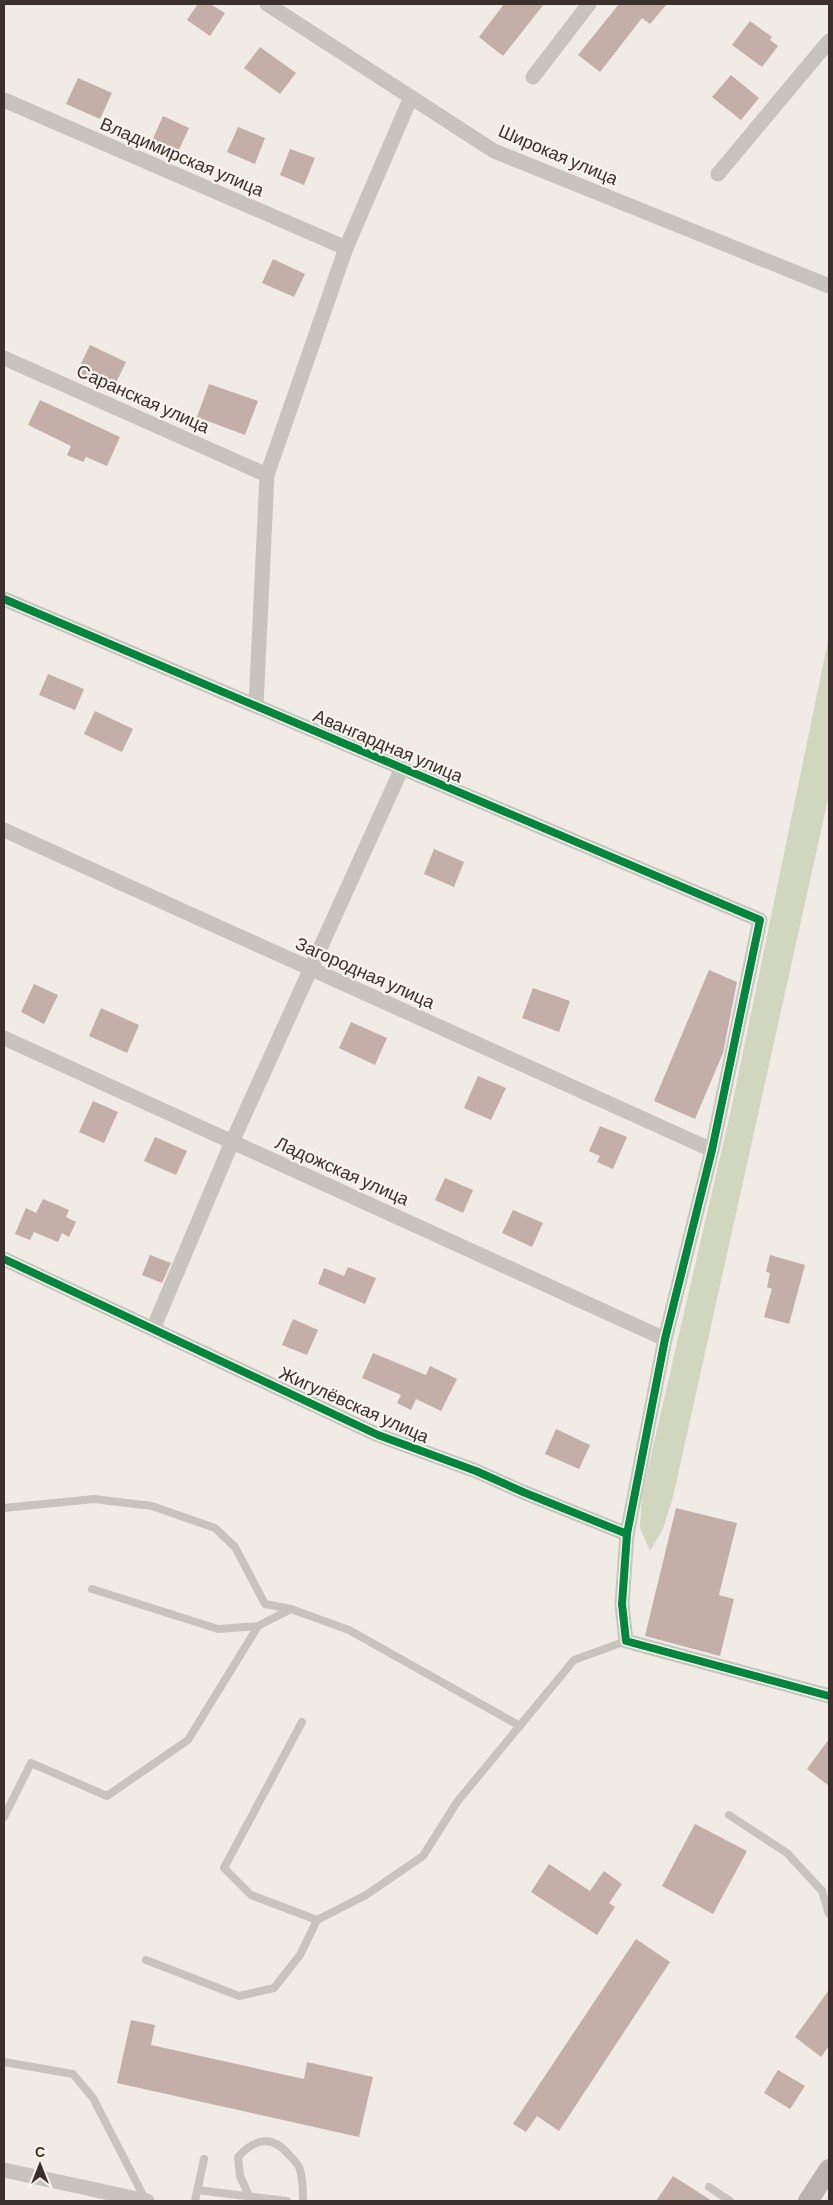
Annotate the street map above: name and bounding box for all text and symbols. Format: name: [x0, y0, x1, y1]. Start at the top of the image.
street label: Владимирская улица: [97, 112, 268, 201]
street label: Широкая улица: [495, 119, 622, 190]
street label: Саранская улица: [73, 359, 214, 438]
street label: Авангардная улица: [310, 704, 467, 787]
street label: Загородная улица: [292, 932, 439, 1013]
street label: Ладожская улица: [272, 1131, 414, 1210]
street label: Жигулёвская улица: [276, 1361, 434, 1447]
north arrow: [15, 2140, 65, 2190]
text: С: [35, 2143, 45, 2160]

